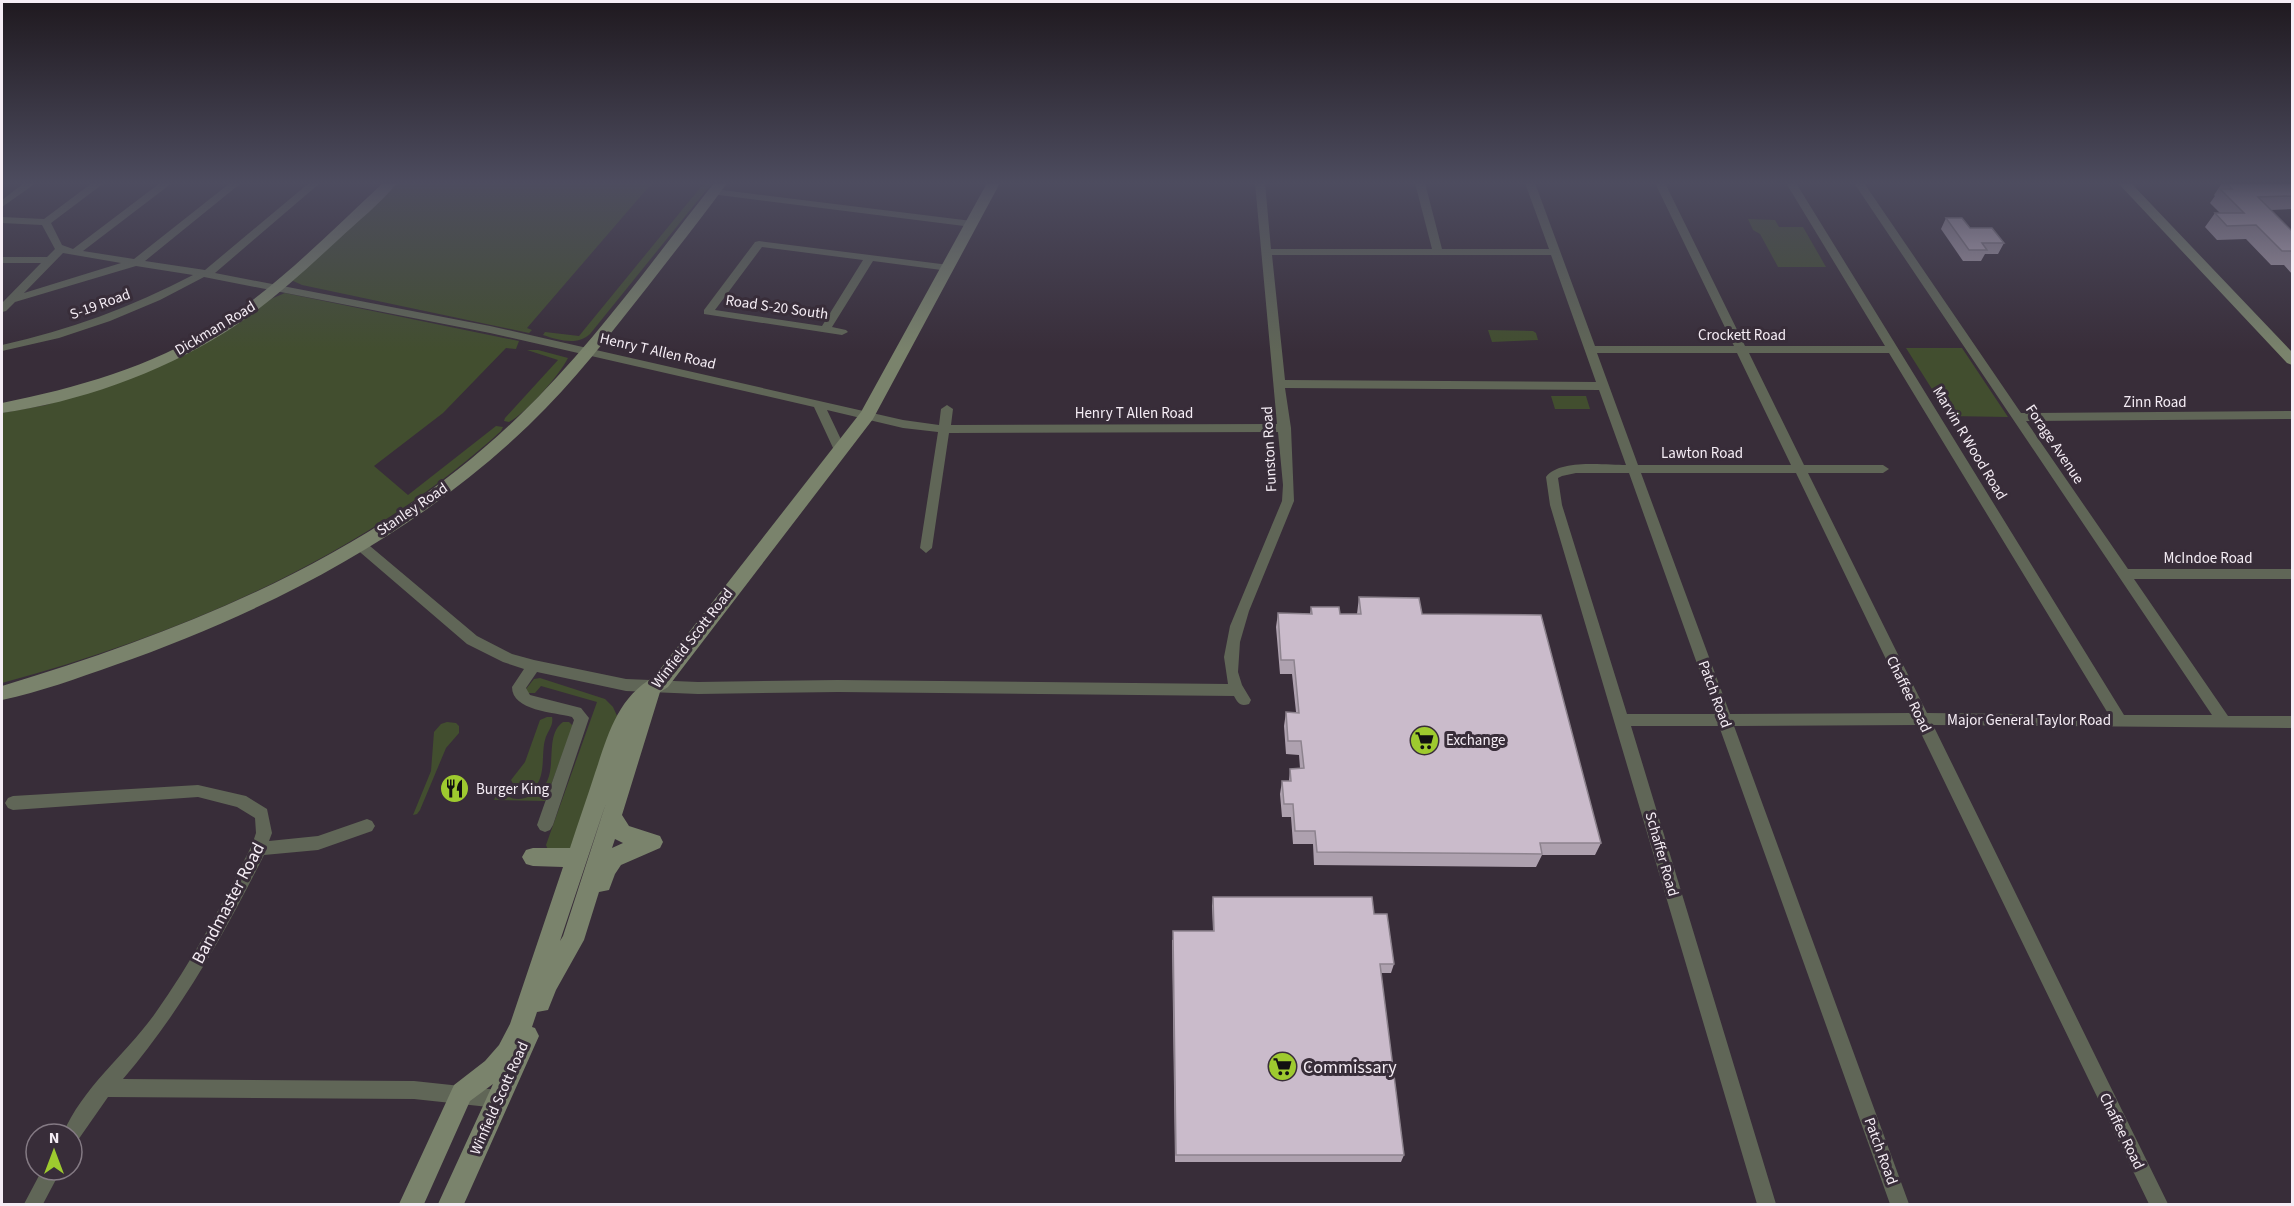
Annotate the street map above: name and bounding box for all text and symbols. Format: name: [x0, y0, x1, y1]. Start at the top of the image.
street label: S-19 Road: [67, 284, 133, 325]
street label: Road S-20 South: [724, 290, 830, 325]
street label: Dickman Road: [171, 296, 259, 361]
street label: Crockett Road: [1698, 325, 1786, 346]
street label: Henry T Allen Road: [598, 328, 718, 375]
street label: Marvin R Wood Road: [1927, 383, 2012, 504]
street label: Zinn Road: [2123, 392, 2187, 413]
street label: Forage Avenue: [2020, 400, 2089, 488]
street label: Henry T Allen Road: [1075, 403, 1193, 424]
street label: Funston Road: [1257, 406, 1282, 492]
street label: Lawton Road: [1661, 443, 1743, 464]
street label: Stanley Road: [373, 478, 452, 541]
street label: McIndoe Road: [2164, 548, 2252, 569]
street label: Winfield Scott Road: [647, 584, 738, 693]
street label: Chaffee Road: [1881, 652, 1936, 736]
street label: Patch Road: [1693, 658, 1736, 731]
street label: Major General Taylor Road: [1947, 710, 2111, 731]
supermarket icon: Exchange: [1409, 724, 1441, 756]
place label: Exchange: [1446, 730, 1505, 751]
restaurant icon: Burger King: [439, 773, 471, 805]
place label: Burger King: [476, 779, 550, 800]
street label: Schaffer Road: [1639, 809, 1684, 899]
street label: Bandmaster Road: [186, 838, 271, 968]
street label: Winfield Scott Road: [465, 1038, 534, 1158]
supermarket icon: Commissary: [1266, 1051, 1298, 1083]
place label: Commissary: [1303, 1055, 1397, 1080]
street label: Chaffee Road: [2094, 1089, 2149, 1173]
street label: Patch Road: [1859, 1115, 1902, 1188]
north arrow: [24, 1122, 84, 1182]
text: N: [49, 1127, 59, 1149]

